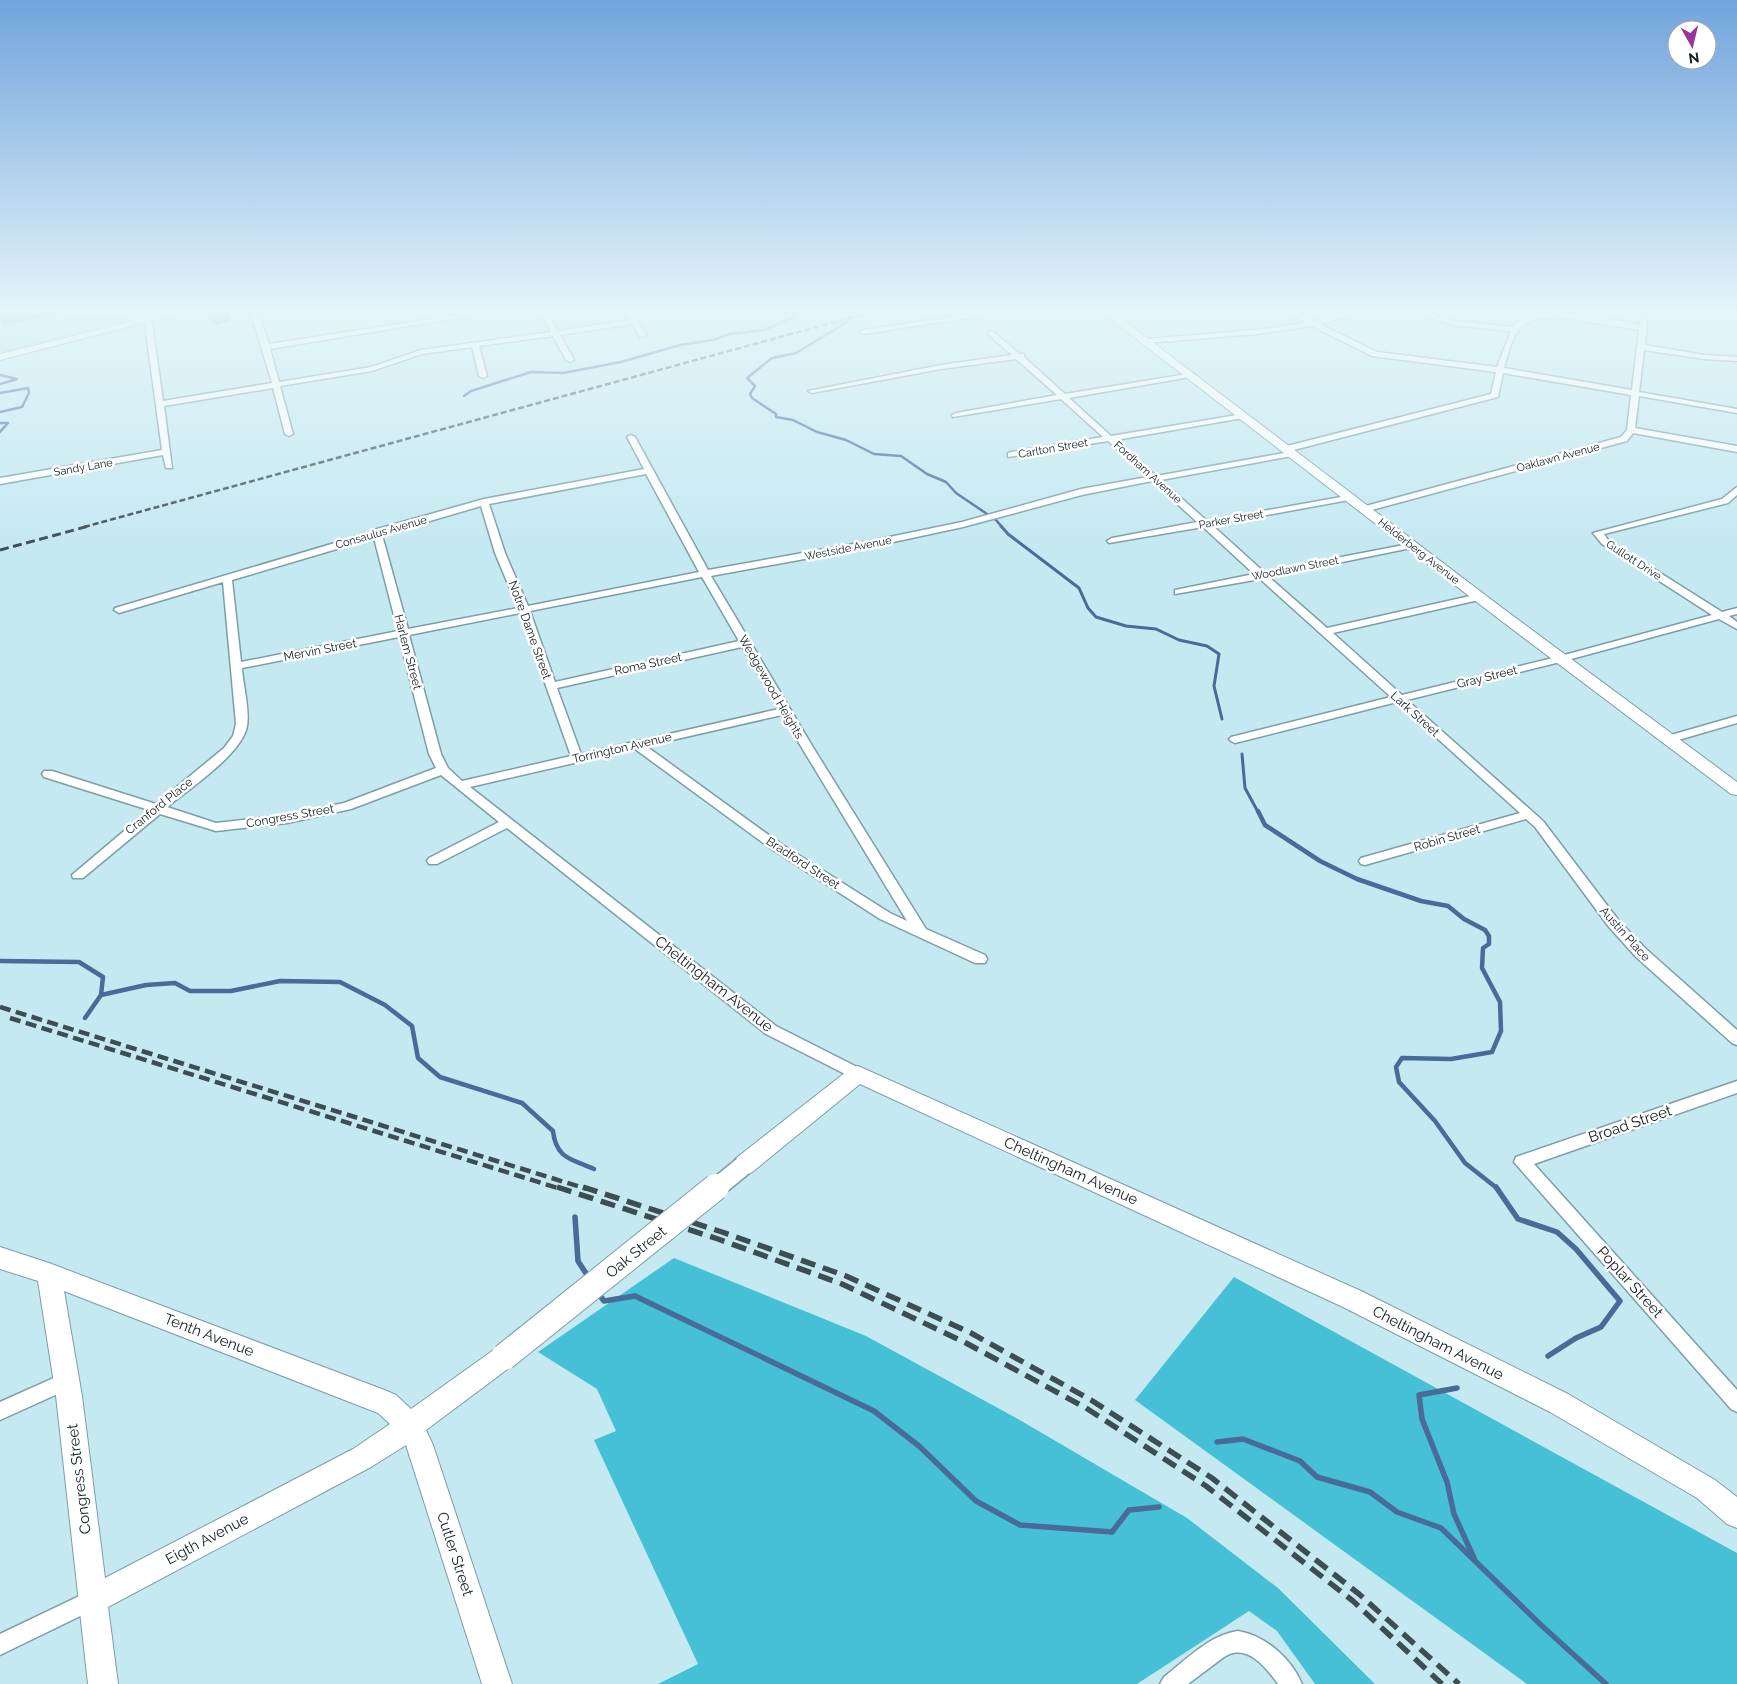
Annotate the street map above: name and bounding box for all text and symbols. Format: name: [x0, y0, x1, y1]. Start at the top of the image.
north arrow: [1667, 20, 1717, 70]
text: N: [1687, 49, 1700, 67]
street label: Carlton Street: [1017, 436, 1089, 461]
street label: Fordham Avenue: [1111, 439, 1185, 507]
street label: Oaklawn Avenue: [1515, 440, 1602, 475]
street label: Sandy Lane: [53, 456, 114, 479]
street label: Parker Street: [1198, 507, 1265, 532]
street label: Consaulus Avenue: [334, 513, 429, 552]
street label: Helderberg Avenue: [1376, 516, 1462, 587]
street label: Westside Avenue: [804, 534, 893, 563]
street label: Gullott Drive: [1604, 538, 1664, 583]
street label: Woodlawn Street: [1251, 554, 1340, 583]
street label: Notre Dame Street: [506, 579, 554, 681]
street label: Harlem Street: [391, 613, 425, 691]
street label: Wedgewood Heights: [736, 633, 807, 742]
street label: Mervin Street: [282, 636, 358, 664]
street label: Roma Street: [613, 650, 683, 678]
street label: Gray Street: [1455, 663, 1519, 691]
street label: Lark Street: [1388, 689, 1442, 739]
street label: Torrington Avenue: [571, 730, 673, 766]
street label: Cranford Place: [123, 775, 195, 837]
street label: Congress Street: [245, 801, 335, 831]
street label: Robin Street: [1412, 822, 1482, 854]
street label: Bradford Street: [764, 834, 842, 892]
street label: Austin Place: [1597, 904, 1653, 964]
street label: Cheltingham Avenue: [651, 932, 777, 1036]
street label: Broad Street: [1586, 1101, 1674, 1147]
street label: Cheltingham Avenue: [1001, 1133, 1141, 1209]
street label: Oak Street: [602, 1222, 670, 1282]
street label: Poplar Street: [1593, 1243, 1667, 1321]
street label: Cheltingham Avenue: [1369, 1302, 1507, 1384]
street label: Tenth Avenue: [162, 1310, 257, 1360]
street label: Congress Street: [63, 1423, 95, 1535]
street label: Eigth Avenue: [162, 1510, 252, 1568]
street label: Cutler Street: [433, 1510, 477, 1598]

